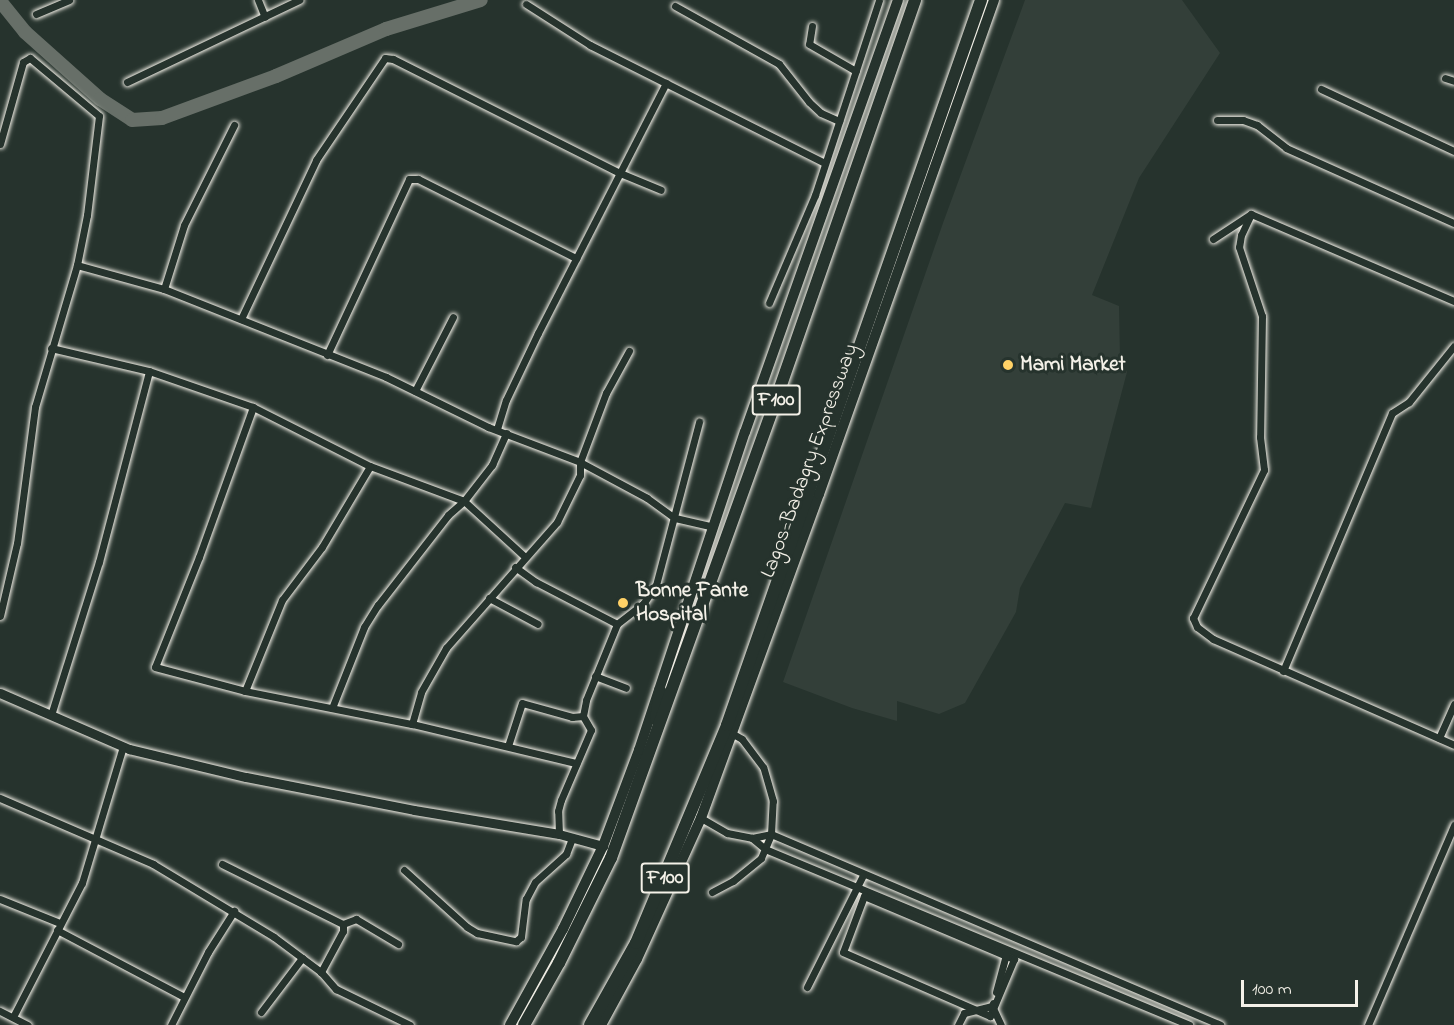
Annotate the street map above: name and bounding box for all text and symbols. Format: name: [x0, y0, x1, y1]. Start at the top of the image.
street label: Lagos-Badagry Expressway: [756, 341, 864, 581]
place label: Mami Market: [1020, 352, 1126, 378]
marker: Mami Market: [1001, 358, 1015, 372]
road number: F100: [750, 383, 802, 417]
place label: Bonne Fante Hospital: [636, 578, 748, 628]
marker: Bonne Fante Hospital: [614, 594, 632, 612]
road number: F100: [640, 861, 690, 895]
scale bar: [1244, 968, 1361, 1006]
text: 100 m: [1252, 977, 1292, 1003]

